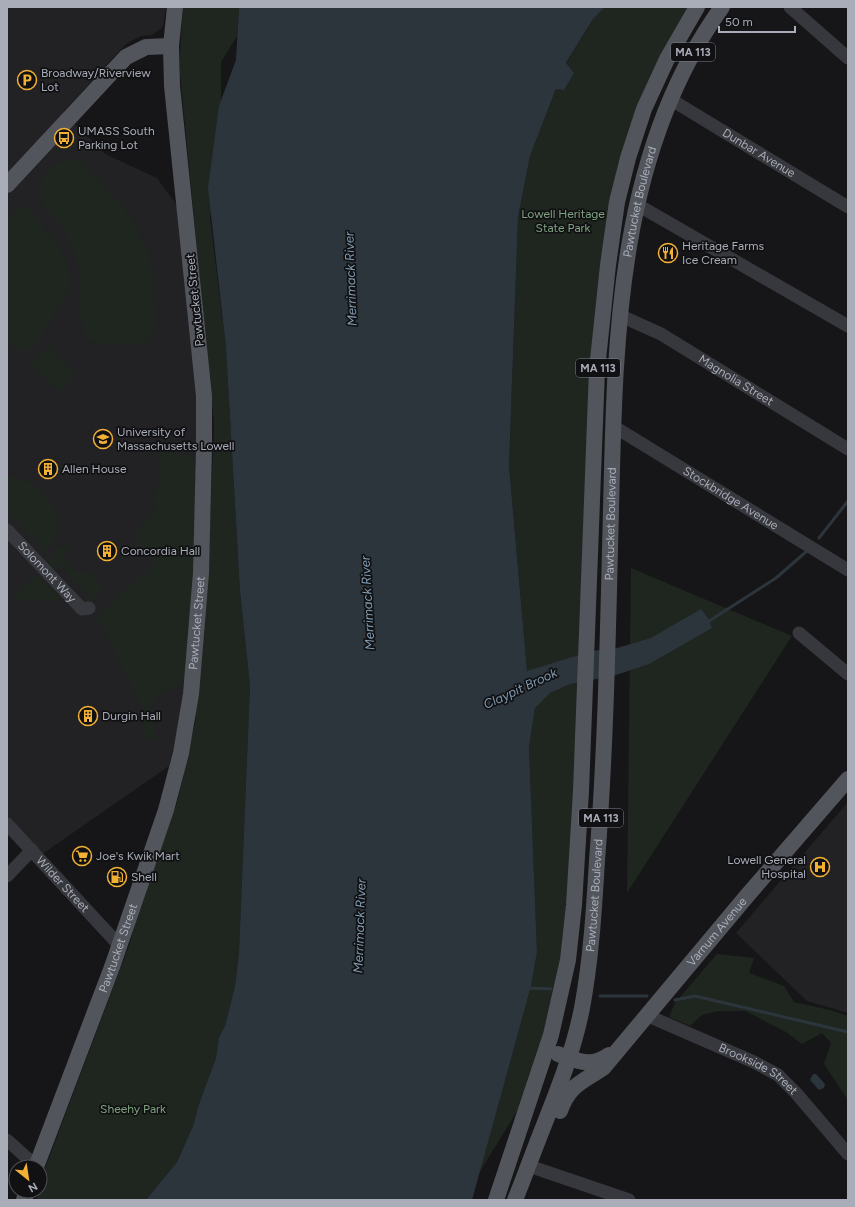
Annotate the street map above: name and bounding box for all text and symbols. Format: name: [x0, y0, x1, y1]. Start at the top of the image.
scale bar: [719, 8, 795, 34]
text: 50 m: [725, 15, 753, 29]
road number: MA 113: [671, 43, 715, 61]
place label: Broadway/Riverview Lot: [41, 66, 151, 94]
parking icon: Broadway/Riverview Lot: [16, 69, 38, 91]
place label: UMASS South Parking Lot: [78, 124, 155, 152]
street label: Dunbar Avenue: [720, 126, 798, 181]
bus stop icon: UMASS South Parking Lot: [53, 127, 75, 149]
street label: Pawtucket Boulevard: [620, 145, 659, 258]
park label: Lowell Heritage State Park: [521, 207, 605, 235]
water label: Merrimack River: [341, 231, 360, 326]
place label: Heritage Farms Ice Cream: [682, 239, 764, 267]
restaurant icon: Heritage Farms Ice Cream: [657, 242, 679, 264]
street label: Pawtucket Street: [183, 252, 207, 347]
street label: Magnolia Street: [696, 352, 776, 409]
road number: MA 113: [576, 359, 620, 377]
place label: University of Massachusetts Lowell: [117, 425, 234, 453]
school or university icon: University of Massachusetts Lowell: [92, 428, 114, 450]
building icon: Allen House: [37, 458, 59, 480]
place label: Allen House: [62, 462, 127, 476]
street label: Stockbridge Avenue: [680, 464, 781, 533]
street label: Pawtucket Boulevard: [602, 467, 619, 580]
street label: Solomont Way: [15, 539, 80, 606]
building icon: Concordia Hall: [96, 540, 118, 562]
place label: Concordia Hall: [121, 544, 200, 558]
water label: Merrimack River: [358, 555, 377, 651]
street label: Pawtucket Street: [186, 575, 208, 670]
water label: Claypit Brook: [481, 665, 560, 712]
building icon: Durgin Hall: [77, 705, 99, 727]
place label: Durgin Hall: [102, 709, 161, 723]
road number: MA 113: [579, 809, 623, 827]
street label: Pawtucket Boulevard: [583, 838, 606, 953]
supermarket icon: Joe's Kwik Mart: [71, 845, 93, 867]
place label: Joe's Kwik Mart: [96, 849, 180, 863]
street label: Wilder Street: [33, 853, 92, 915]
place label: Lowell General Hospital: [727, 853, 806, 881]
hospital icon: Lowell General Hospital: [809, 856, 831, 878]
fuel station icon: Shell: [106, 866, 128, 888]
place label: Shell: [131, 870, 157, 884]
water label: Merrimack River: [350, 878, 369, 974]
street label: Varnum Avenue: [684, 894, 750, 969]
street label: Pawtucket Street: [96, 901, 140, 994]
street label: Brookside Street: [717, 1041, 801, 1098]
park label: Sheehy Park: [100, 1102, 166, 1116]
north arrow: [8, 1159, 48, 1199]
text: N: [26, 1179, 40, 1195]

